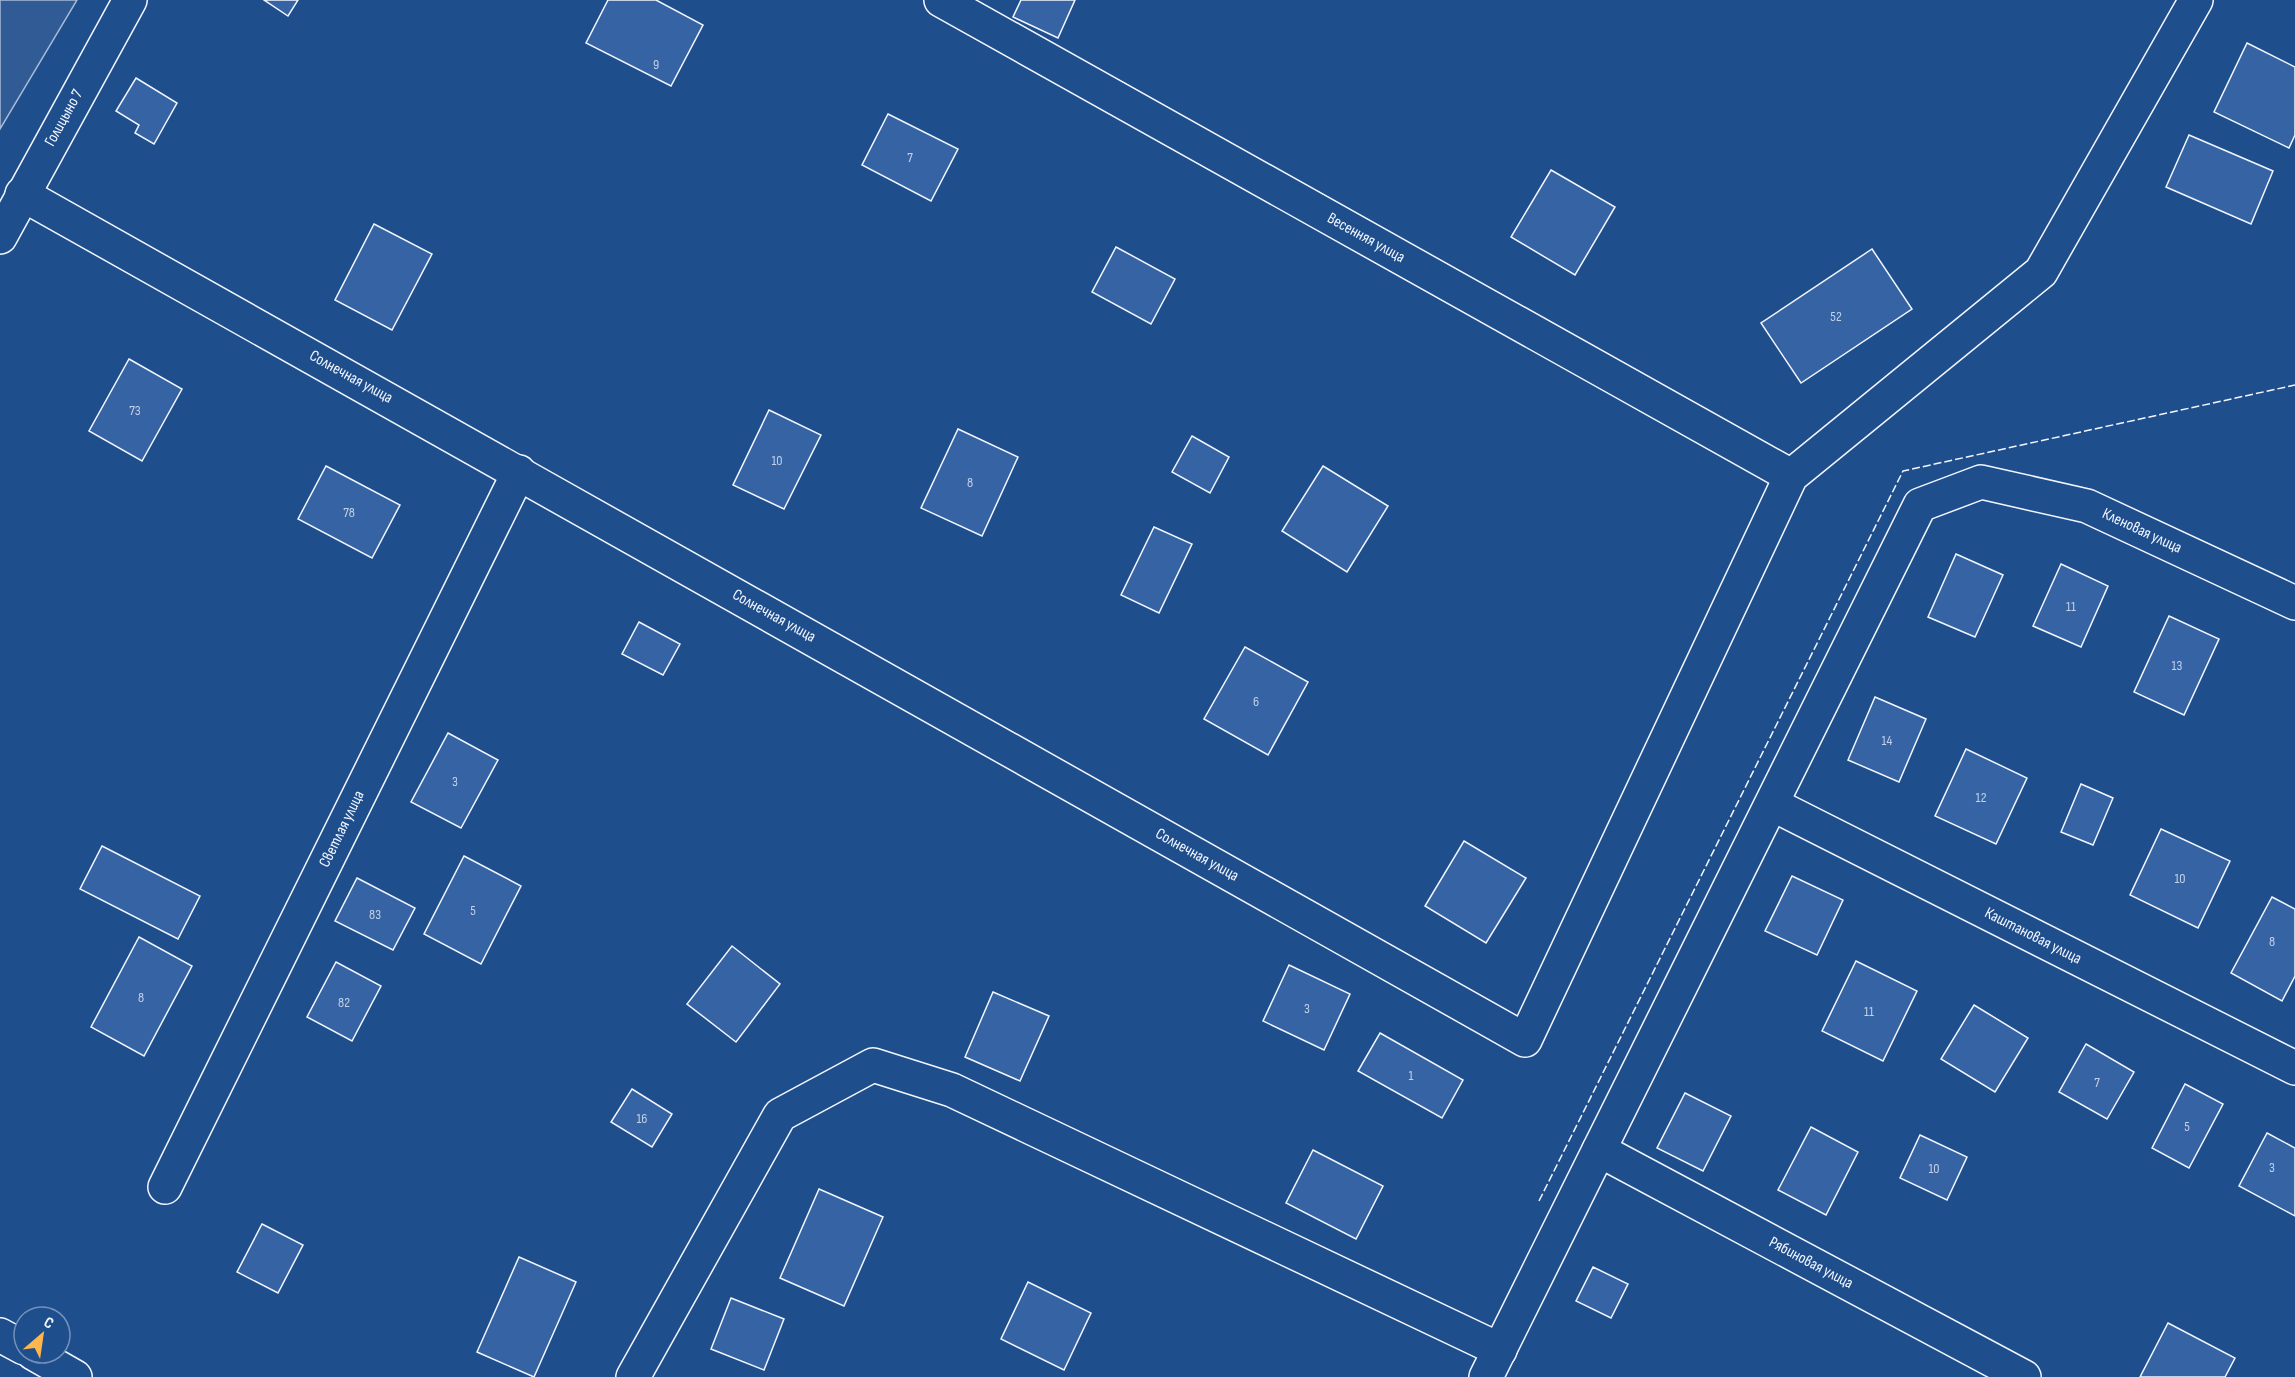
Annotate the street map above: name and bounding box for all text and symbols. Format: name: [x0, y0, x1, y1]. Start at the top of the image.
house number: 9: [653, 56, 659, 73]
street label: Голицыно 7: [41, 86, 88, 150]
house number: 7: [907, 149, 913, 166]
street label: Весенняя улица: [1324, 209, 1408, 267]
house number: 52: [1830, 308, 1842, 325]
street label: Солнечная улица: [306, 346, 396, 408]
house number: 73: [129, 402, 141, 419]
house number: 10: [771, 452, 783, 469]
house number: 8: [967, 474, 973, 491]
house number: 78: [343, 504, 355, 521]
street label: Кленовая улица: [2099, 504, 2185, 558]
street label: Солнечная улица: [729, 585, 819, 647]
house number: 11: [2066, 598, 2076, 615]
house number: 13: [2172, 657, 2183, 674]
house number: 6: [1253, 693, 1259, 710]
house number: 14: [1882, 732, 1893, 749]
house number: 3: [452, 773, 458, 790]
street label: Светлая улица: [315, 787, 369, 871]
house number: 12: [1976, 789, 1987, 806]
street label: Солнечная улица: [1152, 824, 1242, 886]
house number: 10: [2174, 870, 2186, 887]
house number: 5: [470, 902, 476, 919]
street label: Каштановая улица: [1981, 903, 2085, 969]
house number: 83: [369, 906, 381, 923]
house number: 8: [2269, 933, 2275, 950]
house number: 8: [138, 989, 144, 1006]
house number: 82: [338, 994, 350, 1011]
house number: 3: [1304, 1000, 1310, 1017]
house number: 11: [1864, 1003, 1874, 1020]
house number: 1: [1409, 1067, 1414, 1084]
house number: 7: [2094, 1074, 2100, 1091]
house number: 16: [636, 1110, 648, 1127]
house number: 5: [2184, 1118, 2190, 1135]
house number: 3: [2269, 1159, 2275, 1176]
house number: 10: [1928, 1160, 1940, 1177]
street label: Рябиновая улица: [1766, 1233, 1856, 1293]
north arrow: [12, 1305, 72, 1365]
text: С: [40, 1313, 57, 1333]

